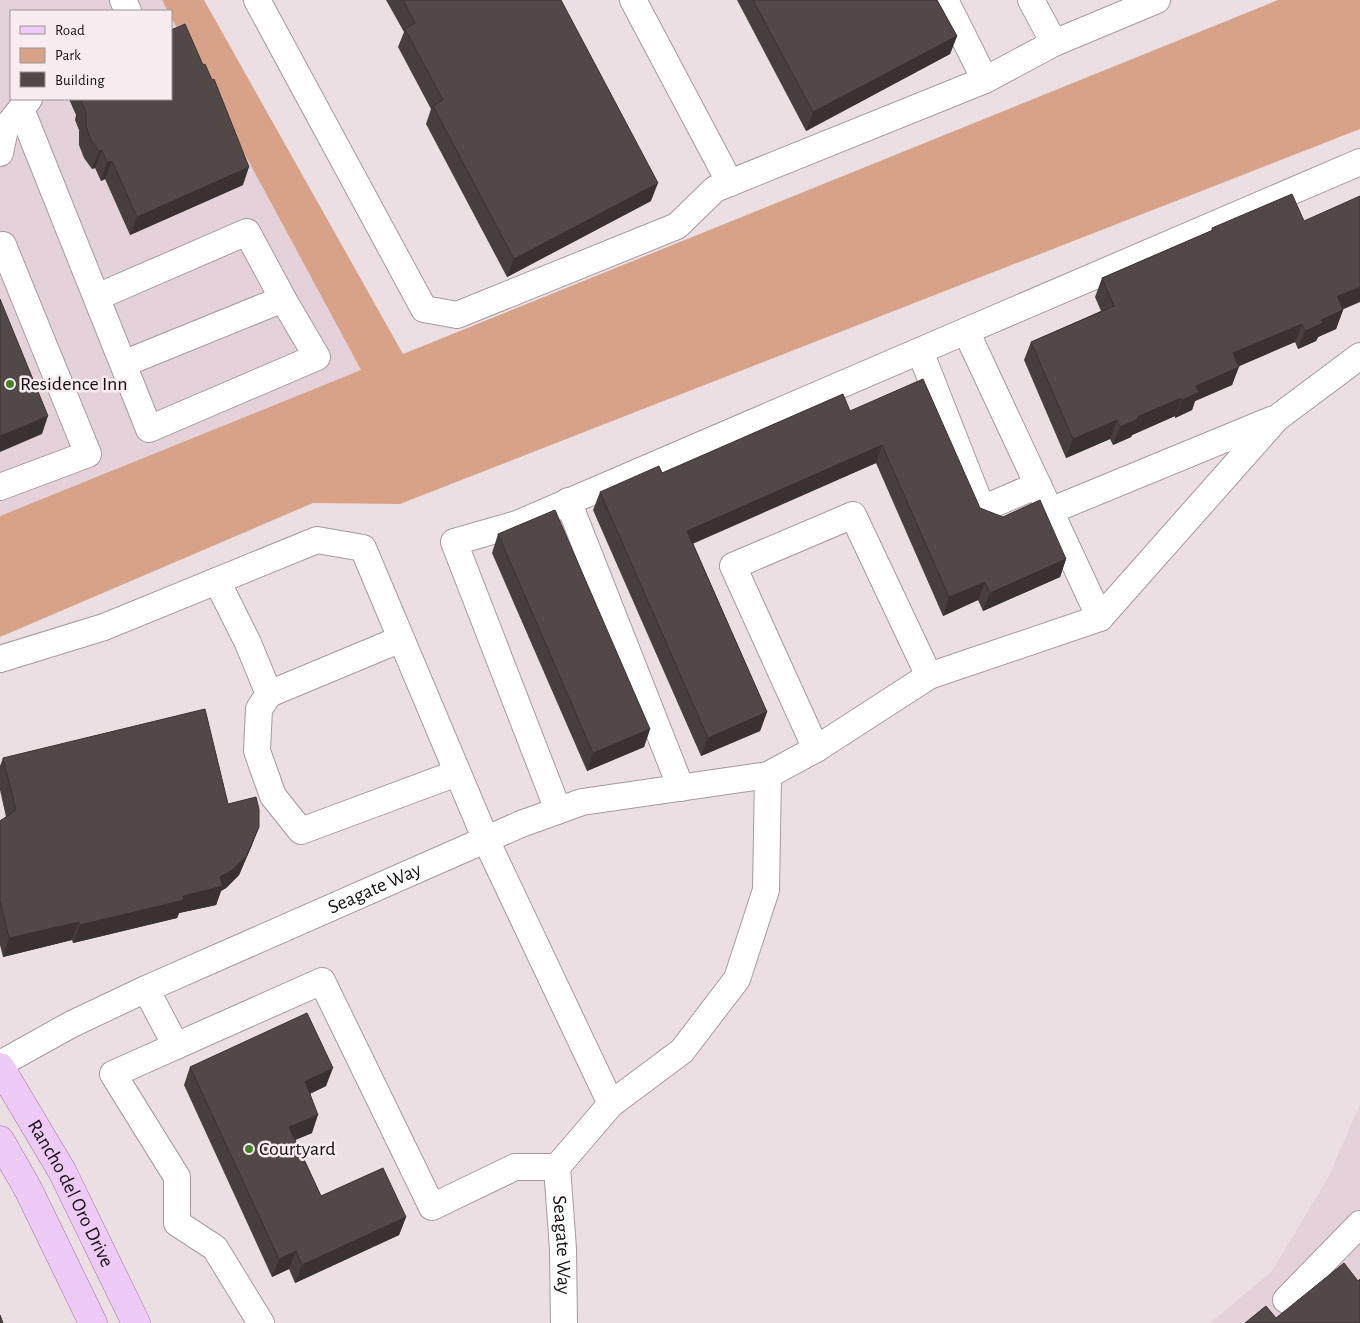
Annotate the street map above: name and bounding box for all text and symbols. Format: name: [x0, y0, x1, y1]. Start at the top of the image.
legend: [10, 10, 172, 100]
text: Road: [55, 23, 85, 38]
text: Park: [55, 48, 81, 63]
text: Building: [55, 73, 105, 88]
place label: Residence Inn: [20, 374, 128, 394]
marker: Residence Inn: [4, 378, 16, 390]
street label: Seagate Way: [325, 859, 424, 918]
street label: Rancho del Oro Drive: [24, 1116, 117, 1270]
place label: Courtyard: [259, 1139, 336, 1159]
marker: Courtyard: [243, 1143, 255, 1155]
street label: Seagate Way: [549, 1195, 574, 1295]

